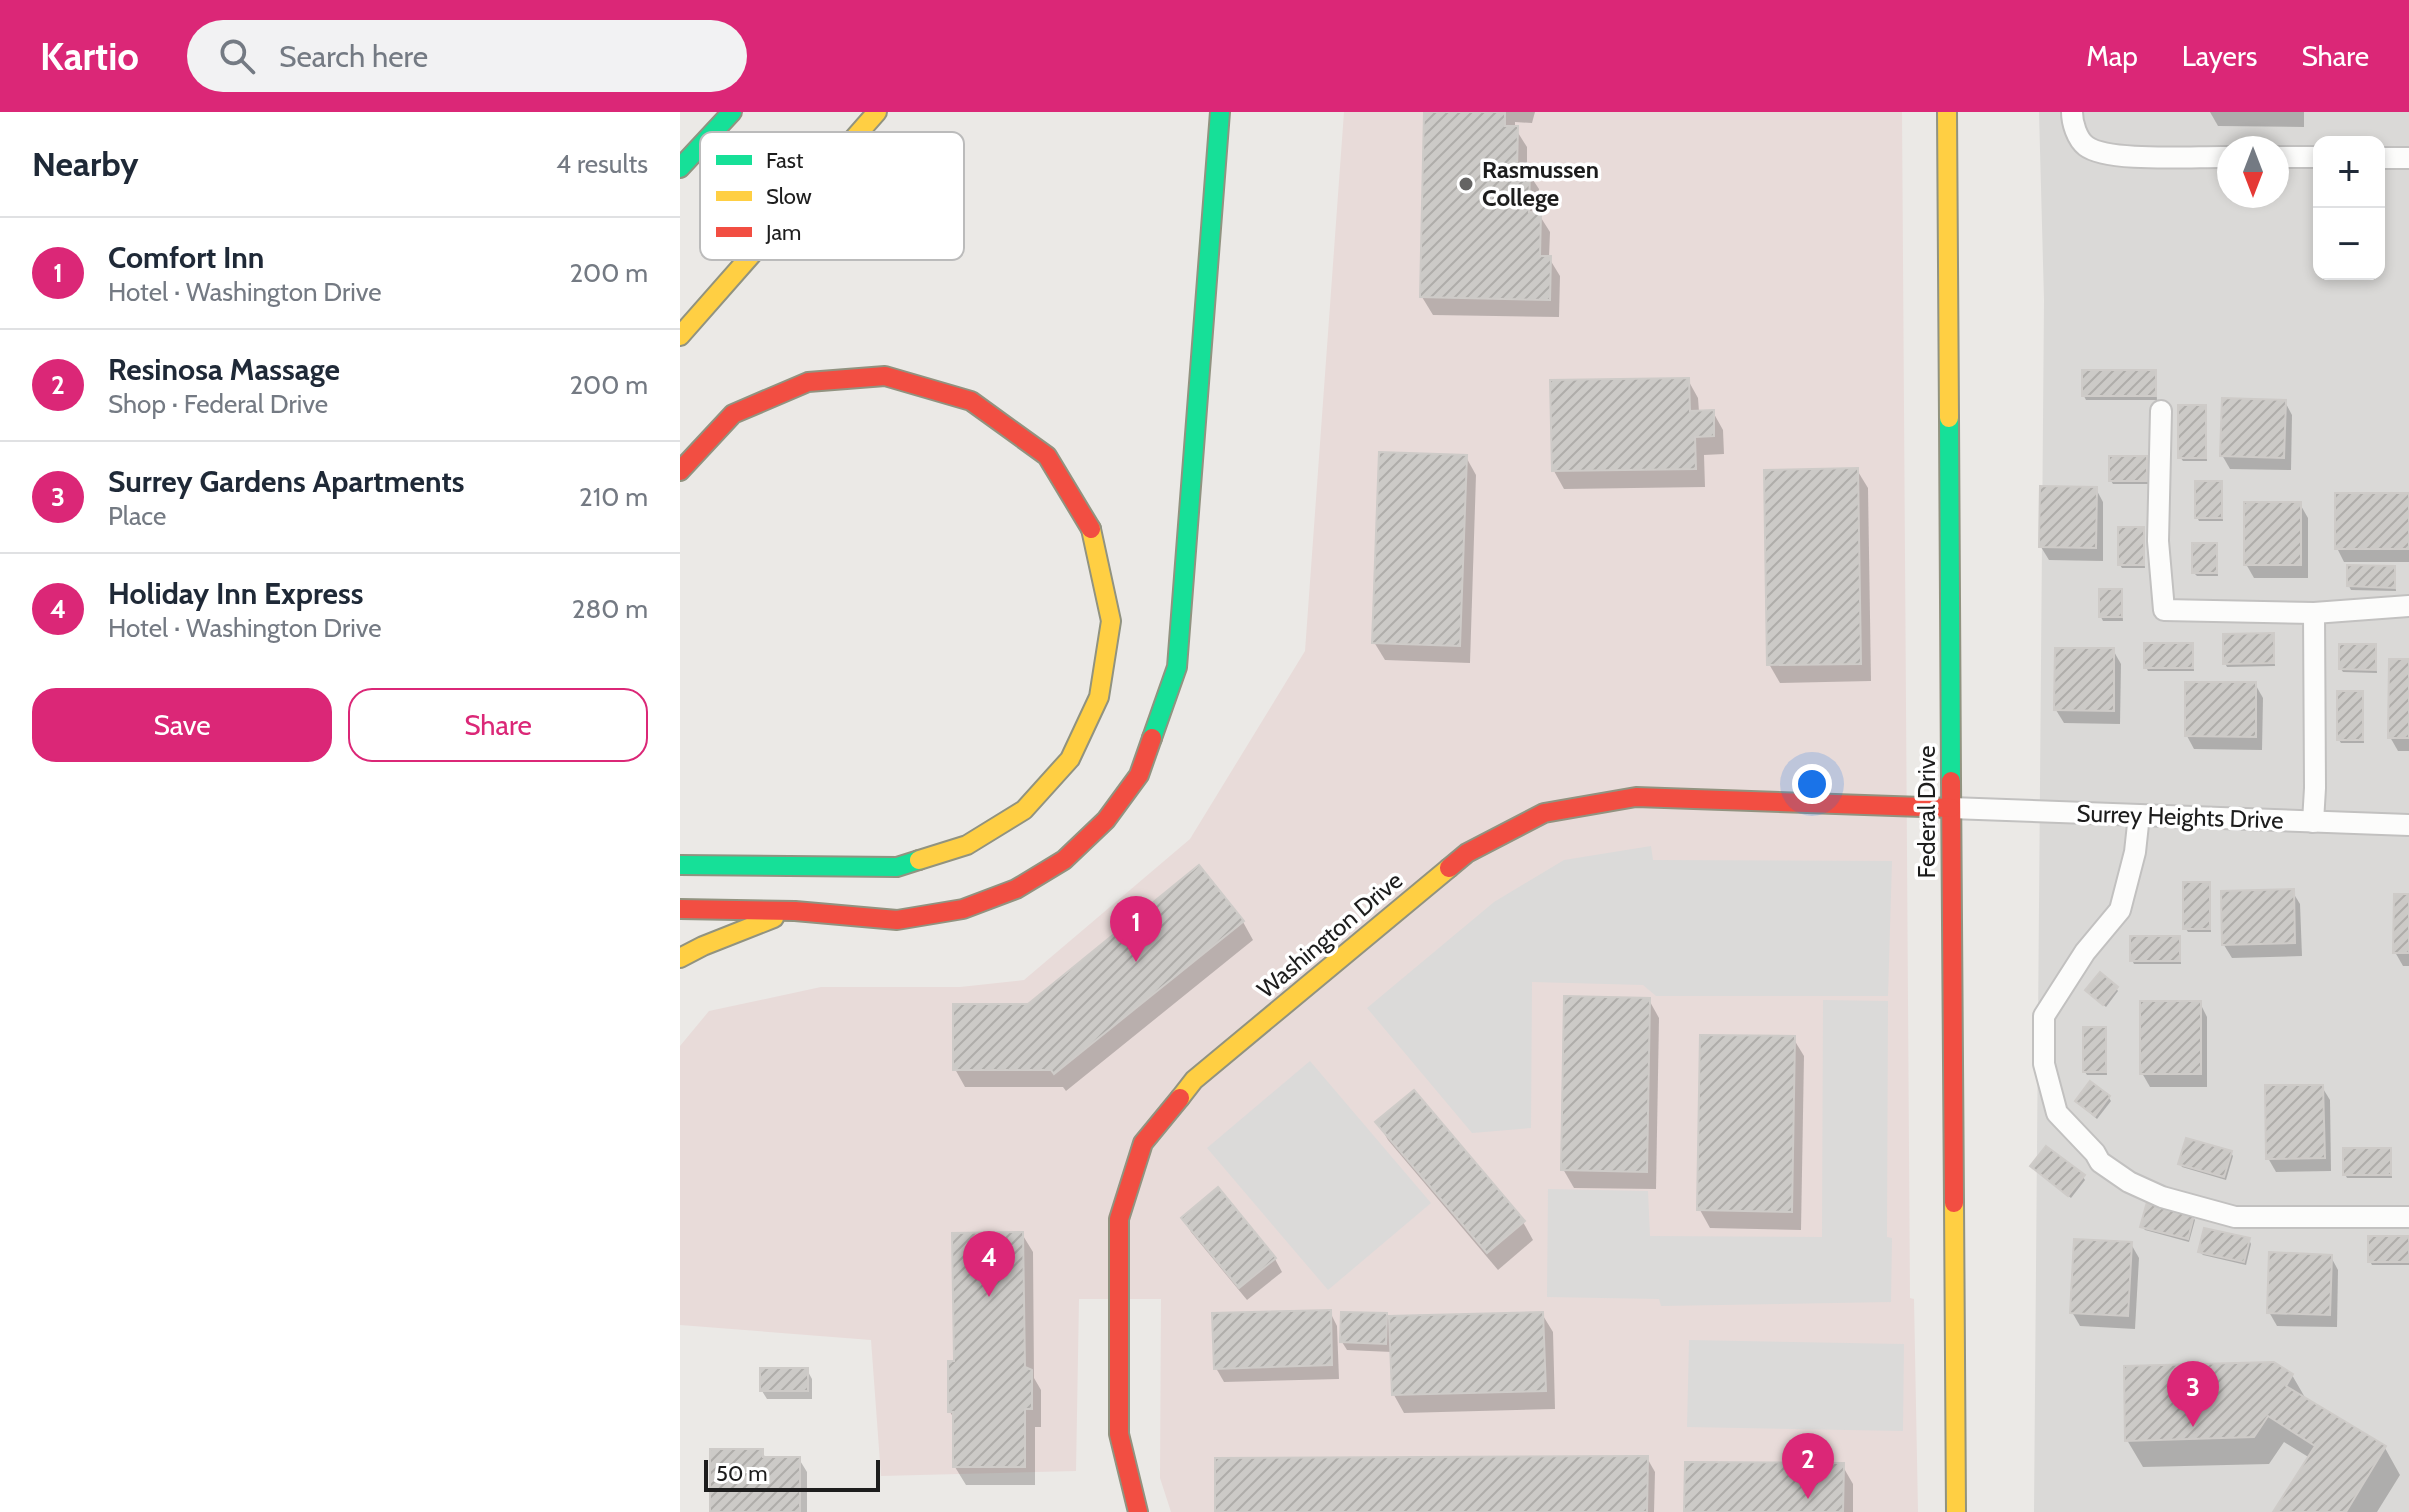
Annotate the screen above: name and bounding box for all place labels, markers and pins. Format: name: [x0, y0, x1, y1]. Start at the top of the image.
place label: Rasmussen College: [1482, 155, 1599, 212]
marker: Rasmussen College: [1457, 175, 1475, 193]
pin: 1: [1110, 896, 1162, 962]
pin: 4: [963, 1231, 1015, 1297]
pin: 3: [2167, 1361, 2219, 1427]
pin: 2: [1782, 1433, 1834, 1499]

